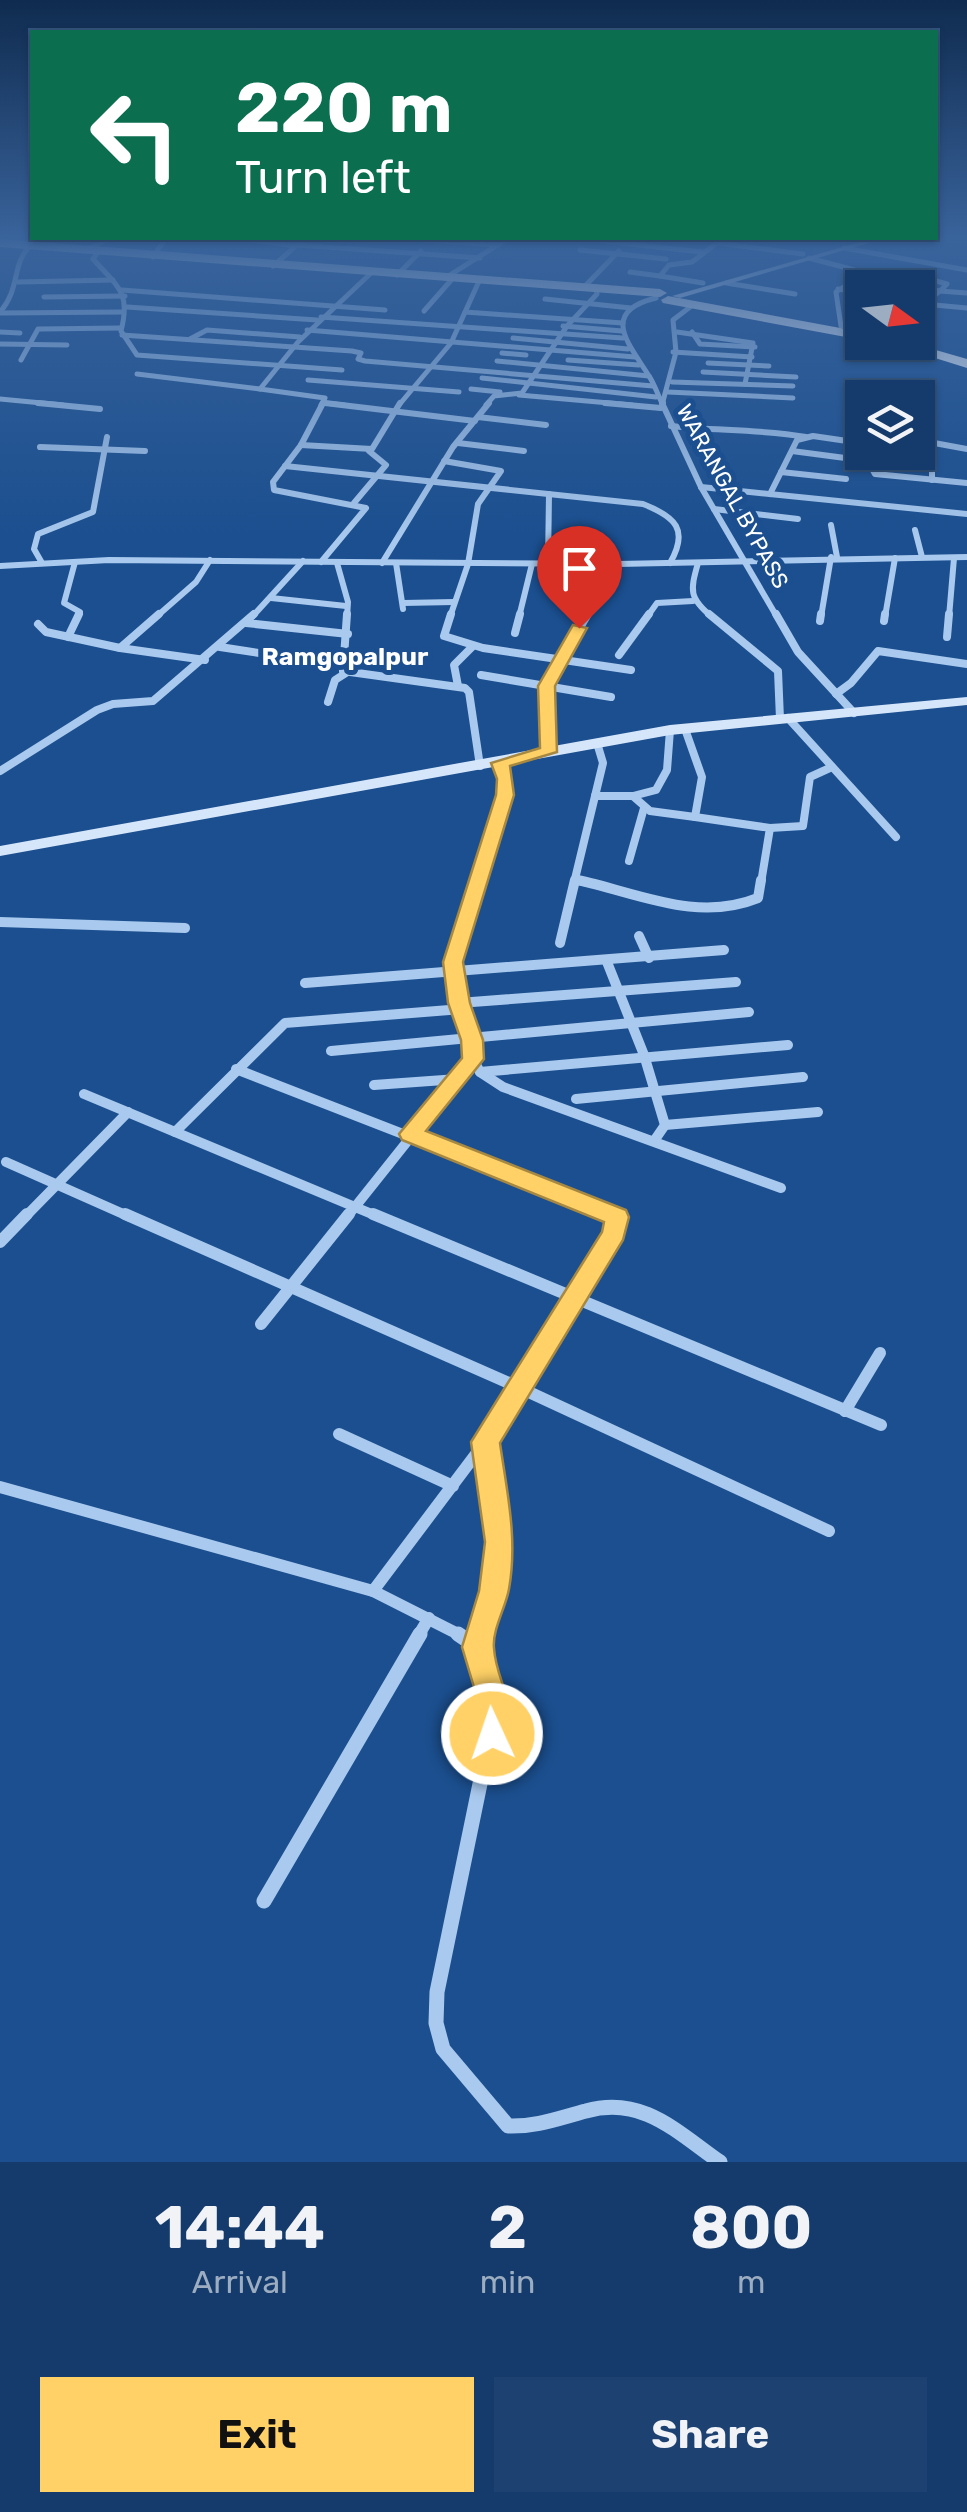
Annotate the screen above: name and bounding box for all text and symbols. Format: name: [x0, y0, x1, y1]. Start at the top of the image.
text: 220 m: [235, 67, 453, 150]
icon: left: [70, 70, 200, 200]
text: Turn left: [235, 151, 411, 204]
north arrow: [845, 270, 935, 360]
map controls: [845, 270, 935, 470]
button: layers: [845, 380, 935, 470]
street label: WARANGAL BYPASS: [671, 399, 794, 593]
pin: [537, 526, 622, 629]
icon: arrive: [552, 541, 607, 596]
district label: Ramgopalpur: [262, 642, 429, 671]
position arrow: [440, 1682, 544, 1786]
text: 14:44: [155, 2192, 325, 2263]
text: 2: [488, 2192, 527, 2263]
text: 800: [690, 2192, 812, 2263]
text: Arrival: [192, 2263, 288, 2301]
text: min: [480, 2263, 535, 2301]
text: m: [737, 2263, 765, 2301]
button: Exit: [40, 2377, 474, 2492]
button: Share: [494, 2377, 927, 2492]

